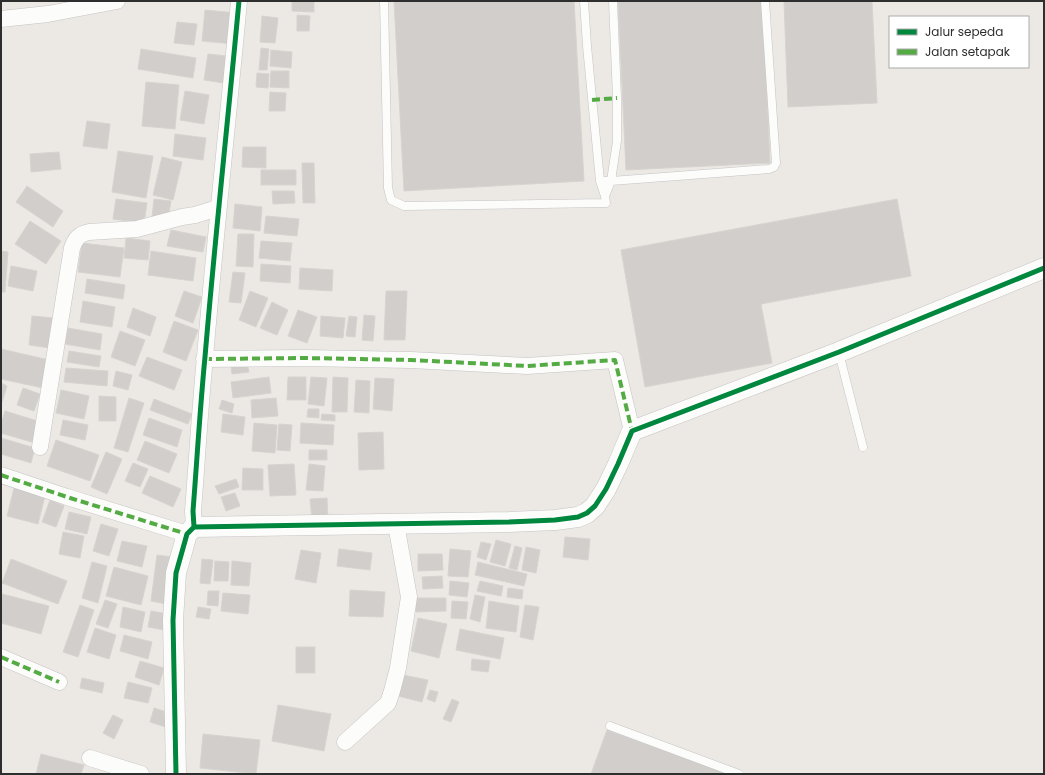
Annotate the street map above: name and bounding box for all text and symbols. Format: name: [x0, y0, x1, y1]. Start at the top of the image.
legend: [889, 16, 1029, 68]
text: Jalur sepeda: [925, 23, 1003, 40]
text: Jalan setapak: [925, 43, 1011, 60]

